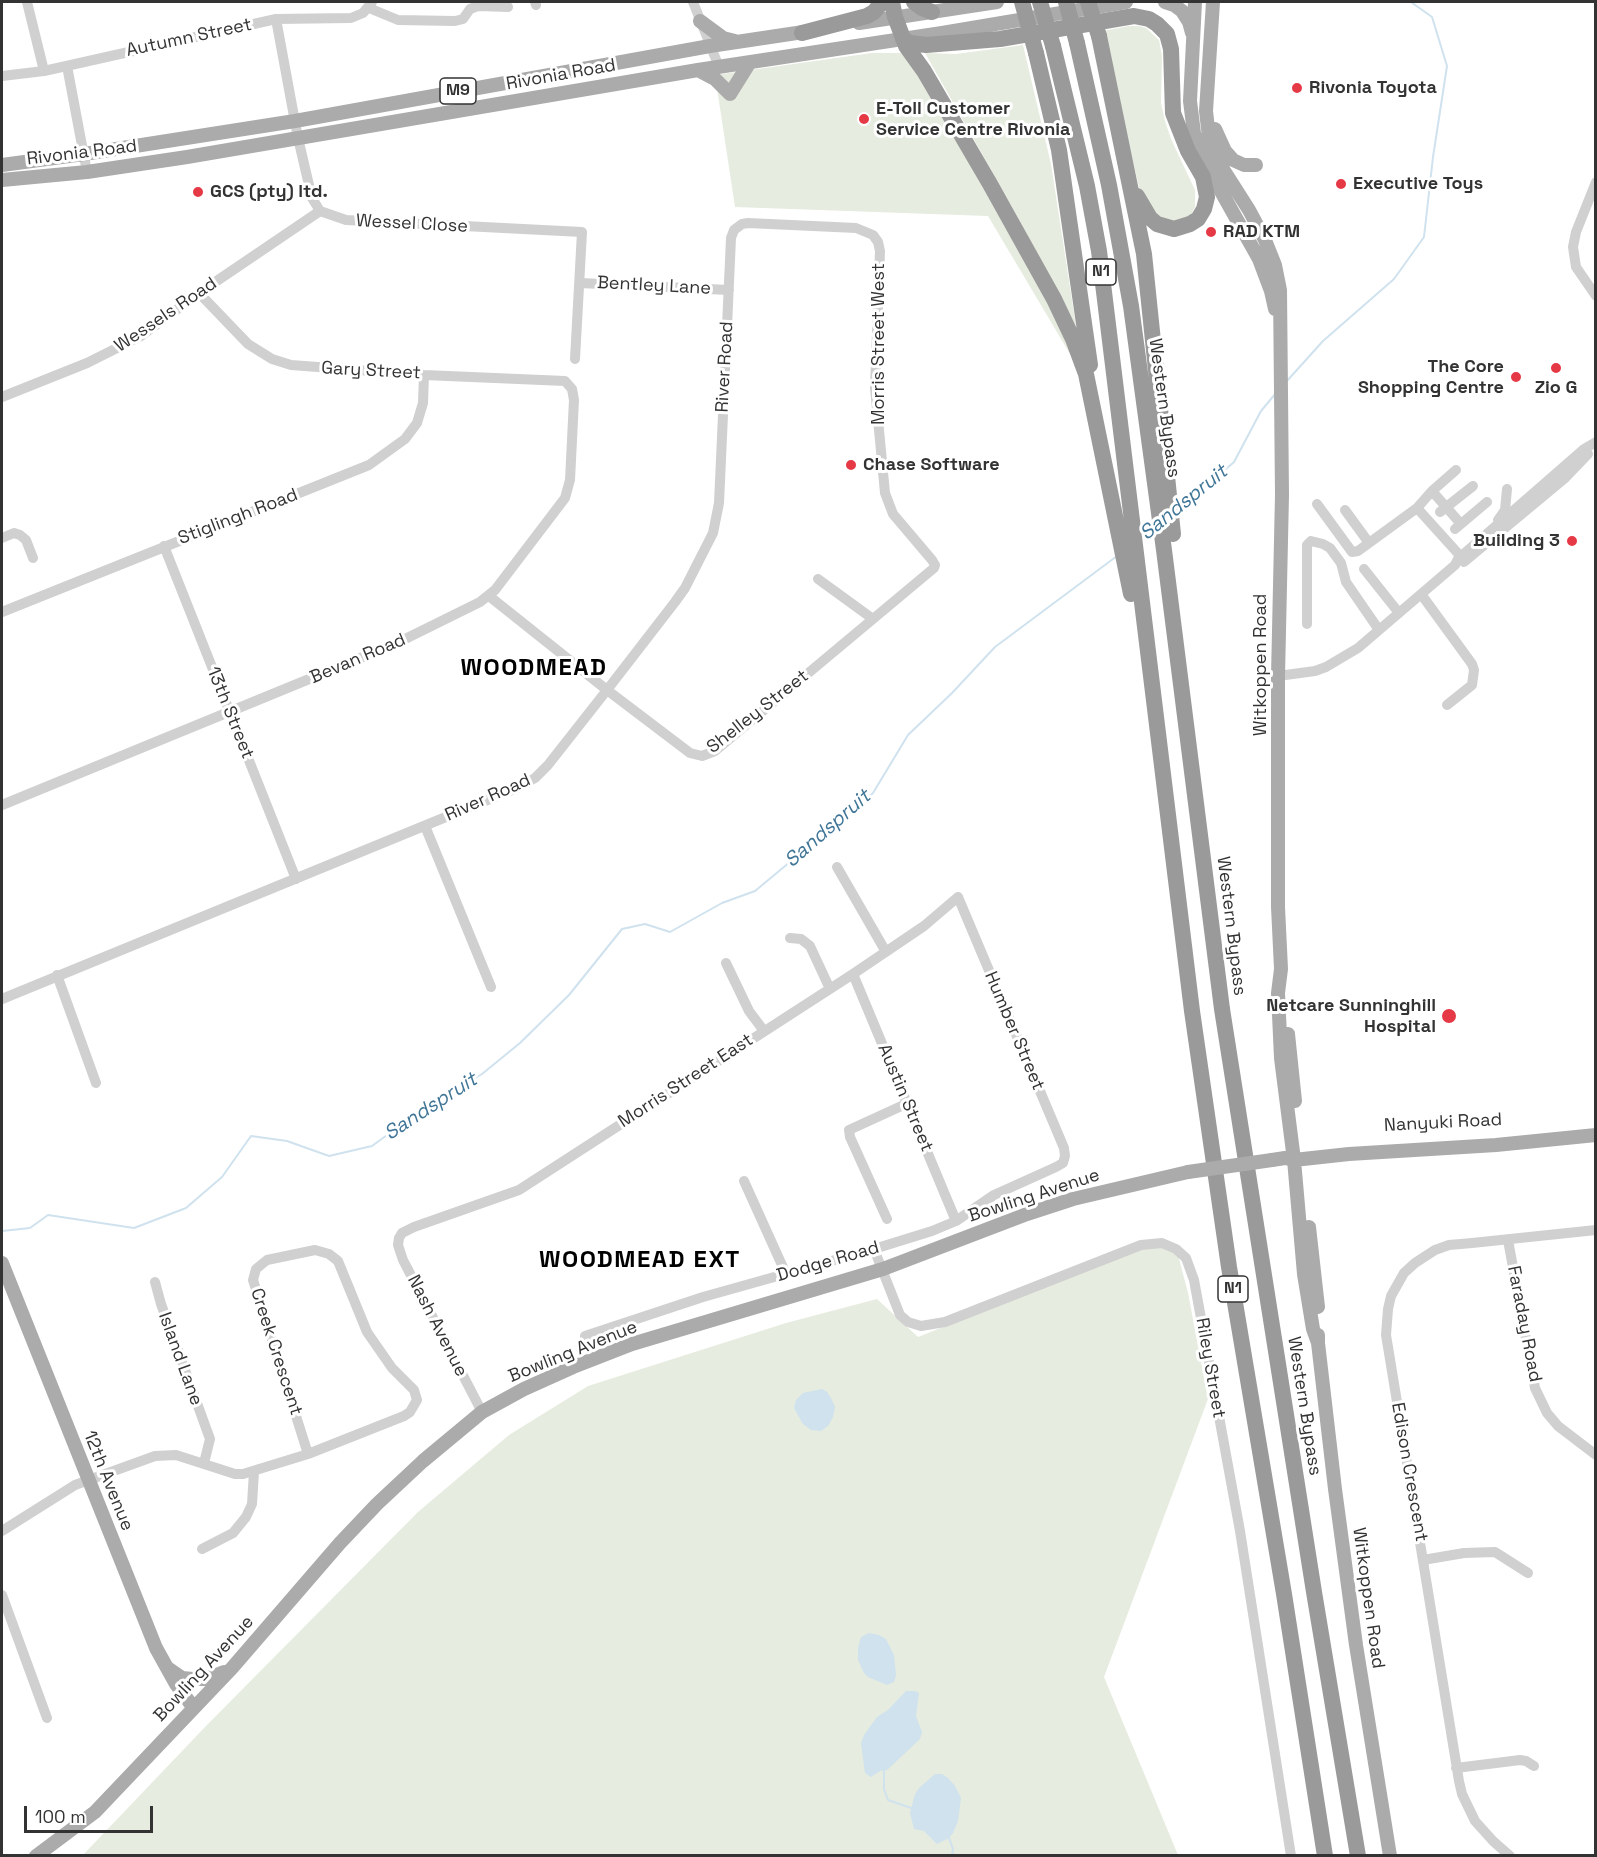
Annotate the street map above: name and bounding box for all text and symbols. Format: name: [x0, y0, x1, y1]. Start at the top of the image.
street label: Autumn Street: [124, 14, 254, 62]
street label: Rivonia Road: [505, 55, 617, 95]
place label: Rivonia Toyota: [1309, 77, 1437, 99]
road number: M9: [440, 78, 476, 104]
marker: Rivonia Toyota: [1290, 81, 1304, 95]
place label: E-Toll Customer Service Centre Rivonia: [876, 98, 1070, 140]
marker: E-Toll Customer Service Centre Rivonia: [857, 112, 871, 126]
street label: Rivonia Road: [26, 136, 138, 170]
place label: Executive Toys: [1353, 173, 1483, 195]
marker: Executive Toys: [1334, 177, 1348, 191]
place label: GCS (pty) ltd.: [210, 181, 328, 203]
marker: GCS (pty) ltd.: [191, 185, 205, 199]
street label: Wessel Close: [355, 210, 469, 238]
place label: RAD KTM: [1223, 221, 1300, 243]
marker: RAD KTM: [1204, 225, 1218, 239]
road number: N1: [1086, 259, 1116, 285]
street label: Morris Street West: [868, 263, 890, 425]
street label: Bentley Lane: [596, 272, 712, 300]
street label: Wessels Road: [111, 273, 221, 357]
street label: River Road: [712, 321, 738, 413]
street label: Western Bypass: [1144, 337, 1184, 479]
place label: The Core Shopping Centre: [1358, 356, 1504, 398]
street label: Gary Street: [321, 358, 421, 384]
marker: Zio G: [1549, 361, 1563, 375]
marker: The Core Shopping Centre: [1509, 370, 1523, 384]
place label: Zio G: [1535, 377, 1577, 399]
place label: Chase Software: [863, 454, 1000, 476]
marker: Chase Software: [844, 458, 858, 472]
water label: Sandspruit: [1135, 460, 1233, 546]
street label: Stiglingh Road: [175, 484, 301, 550]
place label: Building 3: [1473, 530, 1560, 552]
marker: Building 3: [1565, 534, 1579, 548]
street label: Witkoppen Road: [1250, 594, 1272, 736]
street label: Bevan Road: [307, 629, 409, 689]
district label: WOODMEAD: [461, 654, 607, 682]
street label: 13th Street: [202, 664, 258, 762]
street label: Shelley Street: [703, 666, 813, 758]
street label: River Road: [442, 770, 534, 826]
water label: Sandspruit: [780, 785, 876, 873]
street label: Western Bypass: [1212, 855, 1250, 997]
street label: Humber Street: [979, 968, 1049, 1094]
place label: Netcare Sunninghill Hospital: [1266, 995, 1436, 1038]
marker: Netcare Sunninghill Hospital: [1440, 1007, 1458, 1025]
street label: Morris Street East: [615, 1029, 757, 1133]
street label: Austin Street: [873, 1041, 937, 1155]
water label: Sandspruit: [380, 1068, 482, 1146]
street label: Nanyuki Road: [1383, 1109, 1503, 1137]
street label: Bowling Avenue: [966, 1165, 1102, 1227]
street label: Dodge Road: [774, 1237, 882, 1287]
district label: WOODMEAD EXT: [539, 1246, 741, 1274]
street label: Faraday Road: [1502, 1264, 1546, 1384]
street label: Nash Avenue: [402, 1272, 472, 1380]
road number: N1: [1218, 1276, 1248, 1302]
street label: Creek Crescent: [245, 1286, 307, 1418]
street label: Island Lane: [153, 1309, 207, 1409]
street label: Bowling Avenue: [506, 1316, 640, 1388]
street label: Riley Street: [1191, 1316, 1229, 1420]
street label: Western Bypass: [1282, 1335, 1326, 1477]
street label: Edison Crescent: [1386, 1401, 1432, 1543]
street label: 12th Avenue: [78, 1428, 138, 1534]
street label: Witkoppen Road: [1347, 1526, 1389, 1670]
street label: Bowling Avenue: [149, 1612, 259, 1726]
scale bar: [27, 1794, 156, 1832]
text: 100 m: [35, 1805, 86, 1828]

